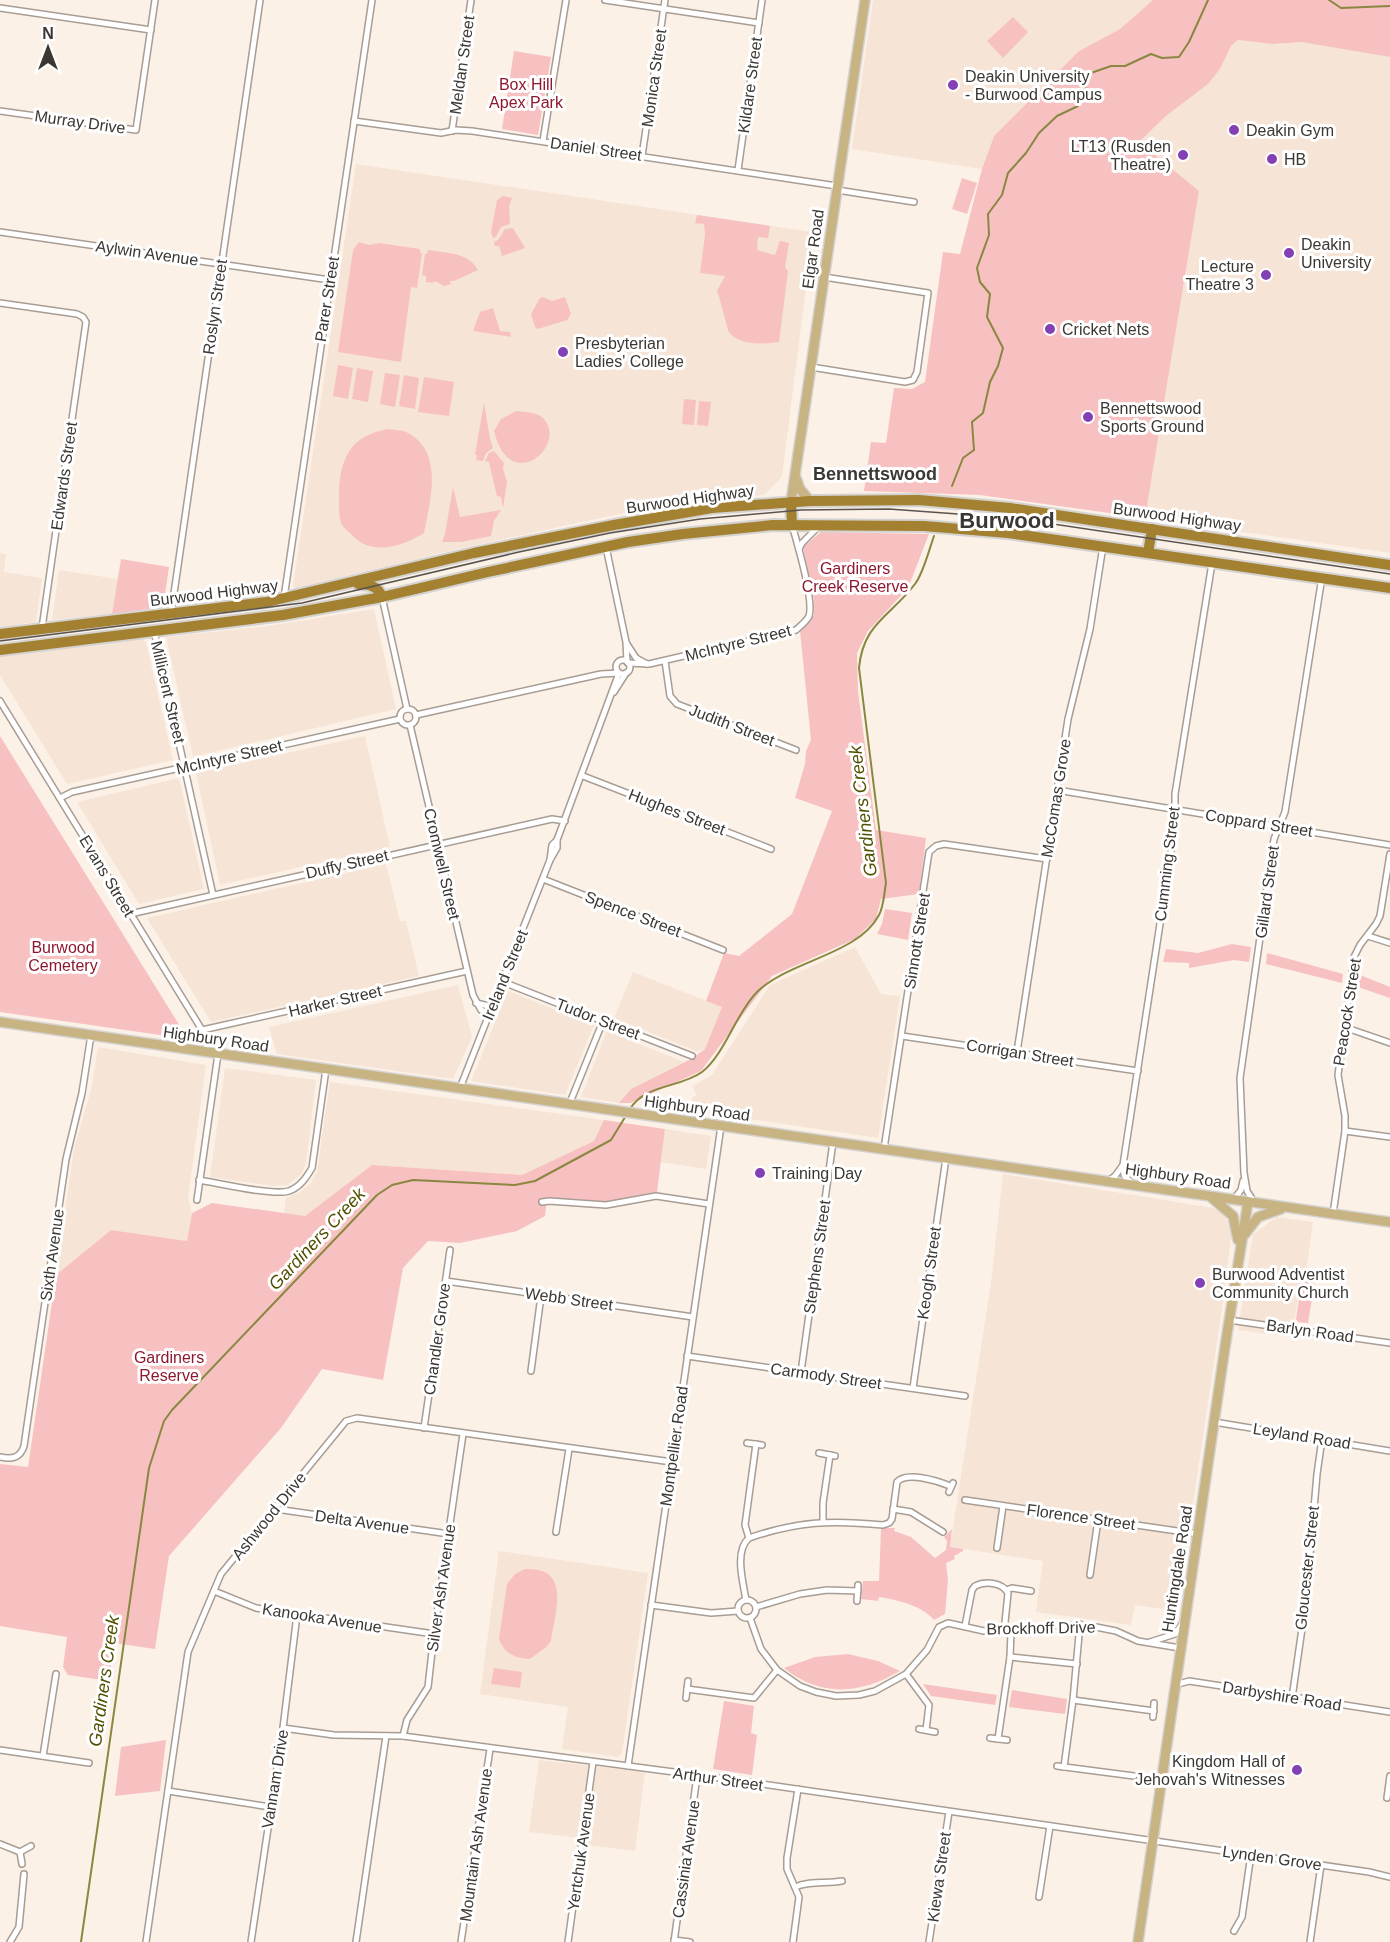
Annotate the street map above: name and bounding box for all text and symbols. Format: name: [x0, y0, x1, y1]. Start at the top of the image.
street label: Meldan Street: [447, 14, 477, 116]
north arrow: [18, 18, 78, 78]
text: N: [42, 25, 54, 42]
street label: Monica Street: [639, 27, 669, 128]
street label: Kildare Street: [735, 35, 765, 134]
place label: Deakin University - Burwood Campus: [965, 68, 1102, 103]
park label: Box Hill Apex Park: [489, 76, 564, 111]
marker: Deakin University - Burwood Campus: [946, 78, 960, 92]
street label: Murray Drive: [33, 107, 127, 137]
place label: Deakin Gym: [1246, 122, 1334, 139]
marker: Deakin Gym: [1227, 123, 1241, 137]
street label: Daniel Street: [549, 134, 644, 164]
place label: LT13 (Rusden Theatre): [1071, 138, 1171, 173]
marker: LT13 (Rusden Theatre): [1176, 148, 1190, 162]
place label: HB: [1284, 151, 1306, 168]
marker: HB: [1265, 152, 1279, 166]
street label: Elgar Road: [799, 208, 827, 290]
place label: Deakin University: [1301, 236, 1371, 271]
street label: Aylwin Avenue: [95, 237, 200, 269]
marker: Deakin University: [1282, 246, 1296, 260]
street label: Parer Street: [312, 255, 342, 343]
street label: Roslyn Street: [200, 258, 230, 356]
place label: Lecture Theatre 3: [1186, 258, 1254, 293]
marker: Lecture Theatre 3: [1259, 268, 1273, 282]
place label: Cricket Nets: [1062, 321, 1149, 338]
marker: Cricket Nets: [1043, 322, 1057, 336]
place label: Presbyterian Ladies' College: [575, 335, 684, 370]
marker: Presbyterian Ladies' College: [556, 345, 570, 359]
place label: Bennettswood Sports Ground: [1100, 400, 1204, 435]
marker: Bennettswood Sports Ground: [1081, 410, 1095, 424]
street label: Edwards Street: [48, 420, 80, 531]
district label: Bennettswood: [813, 464, 937, 484]
street label: Burwood Highway: [625, 482, 755, 516]
street label: Burwood Highway: [1112, 500, 1242, 534]
district label: Burwood: [959, 508, 1055, 533]
park label: Gardiners Creek Reserve: [802, 560, 908, 595]
street label: Burwood Highway: [149, 577, 279, 609]
street label: McIntyre Street: [683, 621, 793, 664]
street label: Millicent Street: [148, 639, 188, 746]
street label: Judith Street: [687, 701, 777, 749]
street label: McIntyre Street: [174, 736, 284, 777]
street label: McComas Grove: [1038, 737, 1074, 859]
water label: Gardiners Creek: [845, 743, 881, 878]
street label: Hughes Street: [626, 786, 728, 838]
street label: Cumming Street: [1152, 805, 1183, 922]
street label: Coppard Street: [1204, 806, 1314, 840]
street label: Cromwell Street: [421, 807, 463, 922]
street label: Evans Street: [76, 832, 138, 920]
street label: Gillard Street: [1252, 844, 1282, 939]
street label: Duffy Street: [304, 846, 390, 882]
street label: Spence Street: [583, 888, 684, 940]
street label: Sinnott Street: [901, 891, 933, 990]
street label: Ireland Street: [479, 927, 531, 1023]
park label: Burwood Cemetery: [28, 939, 98, 974]
street label: Peacock Street: [1330, 957, 1364, 1067]
street label: Harker Street: [287, 982, 384, 1020]
street label: Tudor Street: [554, 995, 643, 1043]
street label: Highbury Road: [162, 1023, 270, 1055]
street label: Corrigan Street: [965, 1036, 1075, 1070]
street label: Highbury Road: [643, 1092, 751, 1124]
street label: Highbury Road: [1124, 1160, 1232, 1192]
place label: Training Day: [772, 1165, 862, 1182]
marker: Training Day: [753, 1166, 767, 1180]
water label: Gardiners Creek: [265, 1183, 370, 1294]
street label: Stephens Street: [801, 1198, 833, 1315]
street label: Sixth Avenue: [37, 1208, 67, 1302]
street label: Keogh Street: [914, 1225, 944, 1320]
place label: Burwood Adventist Community Church: [1212, 1266, 1349, 1301]
marker: Burwood Adventist Community Church: [1193, 1276, 1207, 1290]
street label: Chandler Grove: [421, 1282, 453, 1396]
street label: Webb Street: [524, 1284, 615, 1314]
street label: Barlyn Road: [1265, 1316, 1355, 1346]
park label: Gardiners Reserve: [134, 1349, 204, 1384]
street label: Carmody Street: [769, 1360, 883, 1392]
street label: Montpellier Road: [657, 1385, 691, 1507]
street label: Leyland Road: [1252, 1420, 1352, 1452]
street label: Ashwood Drive: [229, 1469, 310, 1563]
street label: Florence Street: [1026, 1501, 1137, 1533]
street label: Huntingdale Road: [1159, 1504, 1195, 1634]
street label: Gloucester Street: [1292, 1505, 1322, 1631]
street label: Delta Avenue: [314, 1507, 410, 1537]
street label: Silver Ash Avenue: [424, 1523, 458, 1653]
street label: Kanooka Avenue: [261, 1600, 383, 1636]
water label: Gardiners Creek: [85, 1613, 123, 1748]
street label: Brockhoff Drive: [986, 1619, 1096, 1637]
street label: Darbyshire Road: [1221, 1678, 1343, 1714]
street label: Vannam Drive: [259, 1728, 291, 1830]
place label: Kingdom Hall of Jehovah's Witnesses: [1135, 1753, 1286, 1788]
marker: Kingdom Hall of Jehovah's Witnesses: [1290, 1763, 1304, 1777]
street label: Arthur Street: [672, 1764, 765, 1794]
street label: Mountain Ash Avenue: [457, 1767, 495, 1923]
street label: Yertchuk Avenue: [564, 1792, 598, 1912]
street label: Cassinia Avenue: [669, 1799, 703, 1919]
street label: Kiewa Street: [924, 1830, 954, 1923]
street label: Lynden Grove: [1221, 1843, 1323, 1873]

